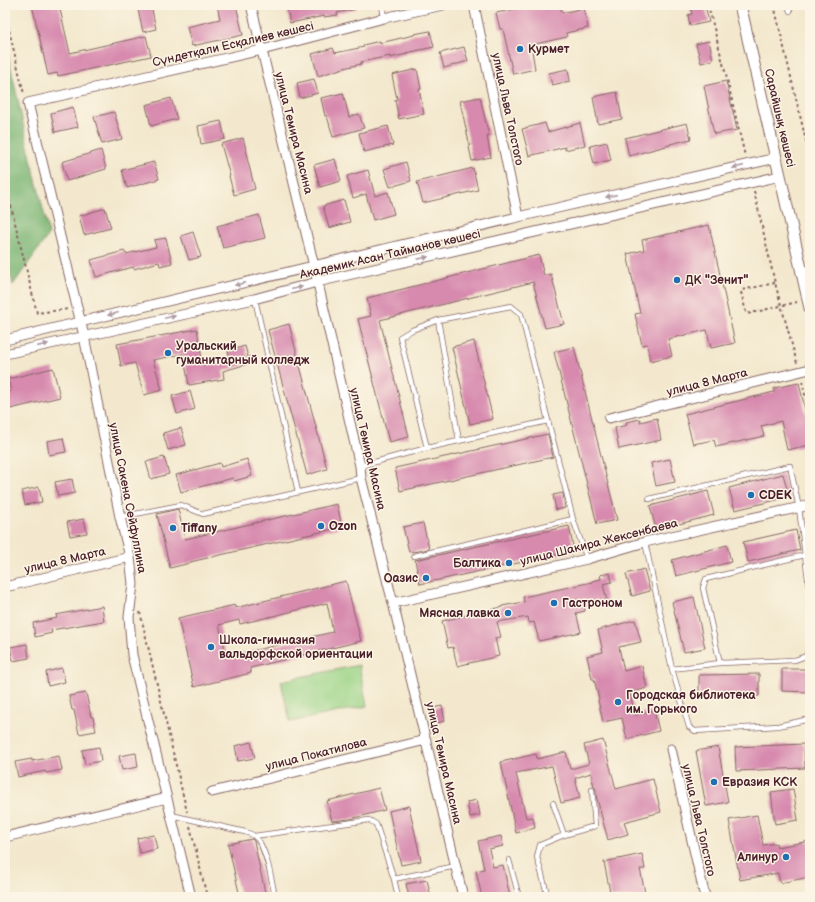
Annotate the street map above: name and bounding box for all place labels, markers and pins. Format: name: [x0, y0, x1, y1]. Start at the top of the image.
place label: Курмет: [528, 42, 570, 57]
marker: Курмет: [515, 44, 525, 54]
place label: ДК "Зенит": [685, 273, 749, 288]
marker: ДК "Зенит": [672, 275, 682, 285]
place label: Уральский гуманитарный колледж: [176, 339, 310, 368]
marker: Уральский гуманитарный колледж: [163, 348, 173, 358]
place label: CDEK: [759, 488, 792, 503]
marker: CDEK: [746, 490, 756, 500]
place label: Ozon: [329, 519, 357, 534]
place label: Tiffany: [181, 521, 217, 536]
marker: Ozon: [316, 521, 326, 531]
marker: Tiffany: [168, 523, 178, 533]
place label: Балтика: [453, 556, 502, 571]
marker: Балтика: [504, 558, 514, 568]
place label: Оазис: [384, 571, 418, 586]
marker: Оазис: [421, 573, 431, 583]
place label: Гастроном: [562, 596, 623, 611]
marker: Гастроном: [549, 598, 559, 608]
place label: Мясная лавка: [419, 606, 501, 621]
marker: Мясная лавка: [503, 608, 513, 618]
place label: Школа-гимназия вальдорфской ориентации: [219, 633, 373, 662]
marker: Школа-гимназия вальдорфской ориентации: [206, 642, 216, 652]
place label: Городская библиотека им. Горького: [626, 688, 757, 717]
marker: Городская библиотека им. Горького: [613, 697, 623, 707]
place label: Евразия КСК: [722, 775, 798, 790]
marker: Евразия КСК: [709, 777, 719, 787]
place label: Алинур: [736, 850, 778, 865]
marker: Алинур: [781, 852, 791, 862]

